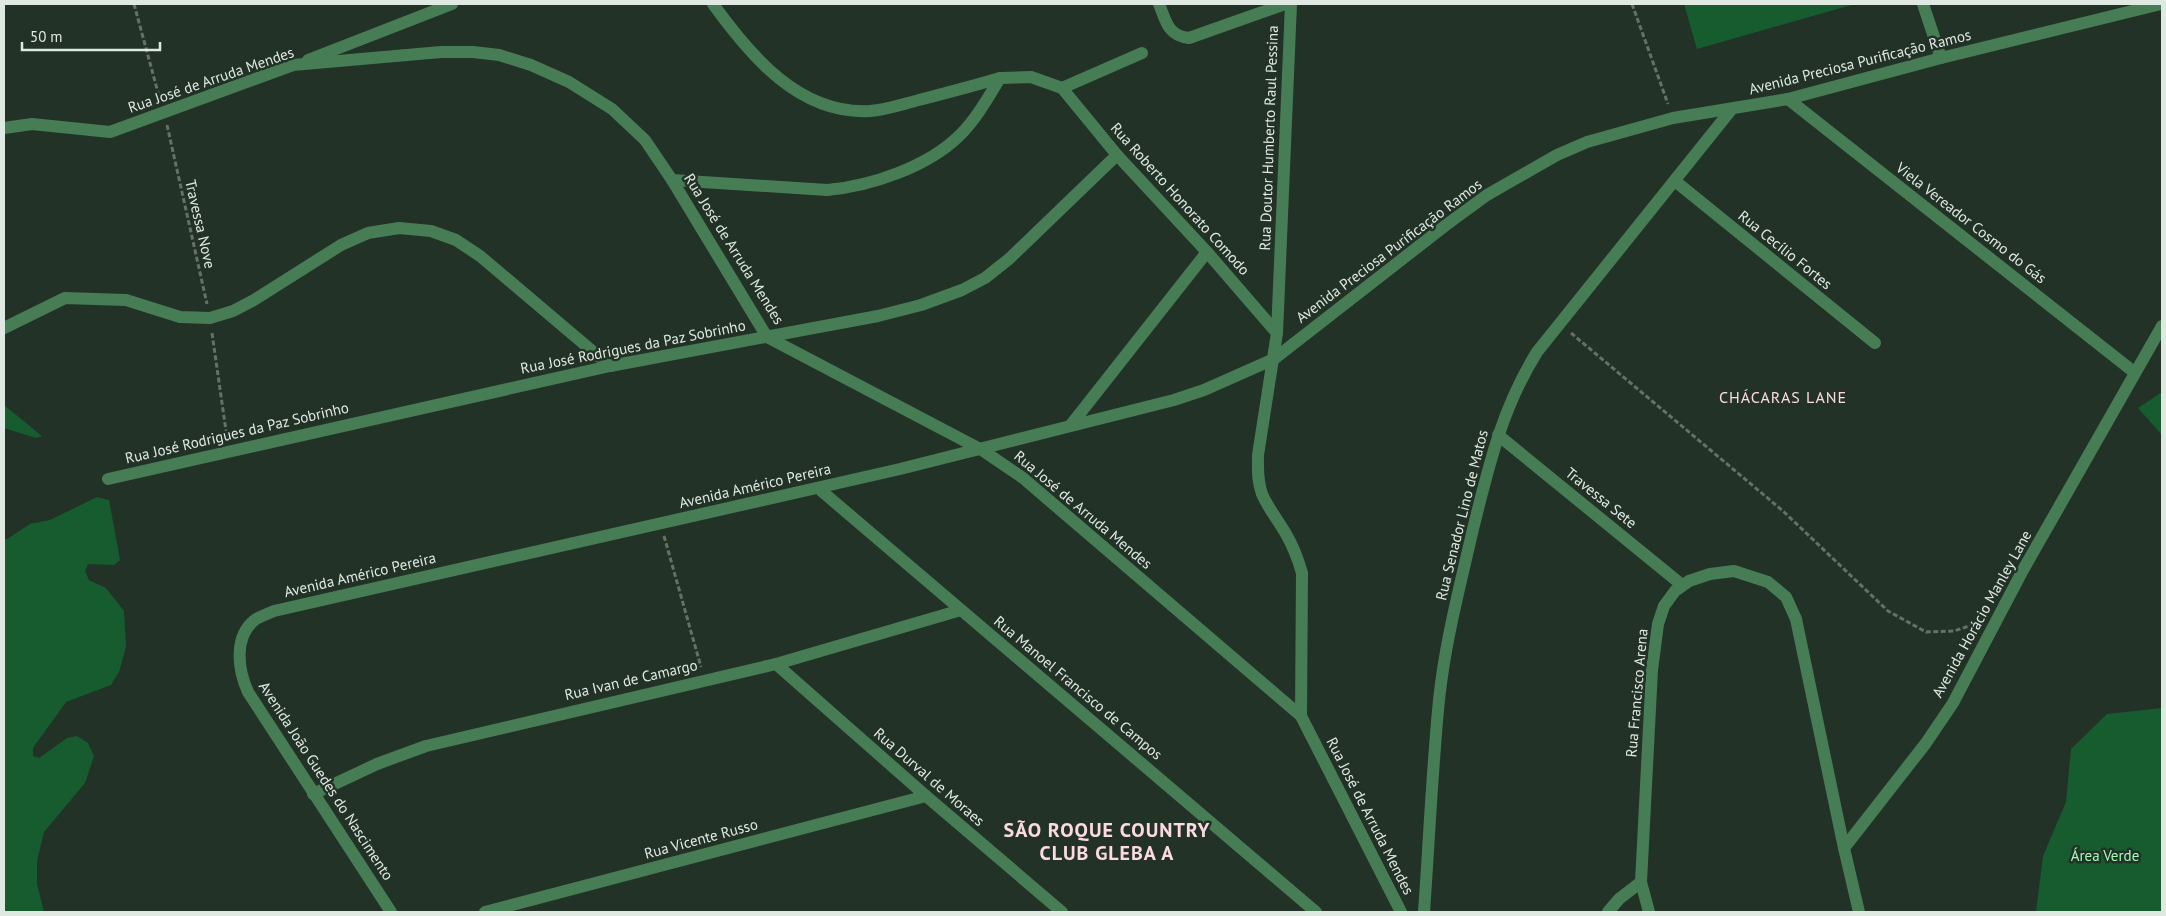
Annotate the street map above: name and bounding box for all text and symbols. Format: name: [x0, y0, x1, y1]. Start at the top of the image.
scale bar: [22, 20, 160, 52]
street label: Rua Doutor Humberto Raul Pessina: [1255, 25, 1282, 251]
street label: Avenida Preciosa Purificação Ramos: [1747, 25, 1973, 98]
text: 50 m: [30, 27, 63, 46]
street label: Rua José de Arruda Mendes: [125, 42, 296, 117]
street label: Rua Roberto Honorato Comodo: [1107, 118, 1254, 279]
street label: Viela Vereador Cosmo do Gás: [1891, 157, 2050, 287]
street label: Rua José de Arruda Mendes: [680, 170, 789, 328]
street label: Avenida Preciosa Purificação Ramos: [1292, 174, 1485, 327]
street label: Travessa Nove: [181, 178, 220, 270]
street label: Rua Cecílio Fortes: [1735, 206, 1836, 293]
street label: Rua José Rodrigues da Paz Sobrinho: [519, 315, 747, 378]
district label: CHÁCARAS LANE: [1719, 387, 1847, 407]
street label: Rua José Rodrigues da Paz Sobrinho: [123, 398, 351, 468]
street label: Rua Senador Lino de Matos: [1431, 428, 1492, 602]
street label: Rua José de Arruda Mendes: [1011, 446, 1156, 573]
street label: Avenida Américo Pereira: [677, 459, 833, 512]
street label: Travessa Sete: [1562, 463, 1641, 532]
street label: Avenida Horácio Manley Lane: [1928, 527, 2036, 701]
street label: Avenida Américo Pereira: [282, 548, 438, 601]
street label: Rua Manoel Francisco de Campos: [990, 612, 1166, 764]
street label: Rua Francisco Arena: [1621, 628, 1652, 758]
street label: Rua Ivan de Camargo: [563, 655, 699, 704]
street label: Avenida João Guedes do Nascimento: [255, 678, 398, 884]
street label: Rua Durval de Moraes: [870, 723, 989, 830]
street label: Rua José de Arruda Mendes: [1322, 734, 1418, 898]
street label: Rua Vicente Russo: [642, 814, 760, 863]
district label: SÃO ROQUE COUNTRY CLUB GLEBA A: [1004, 817, 1210, 866]
park label: Área Verde: [2071, 846, 2139, 865]

